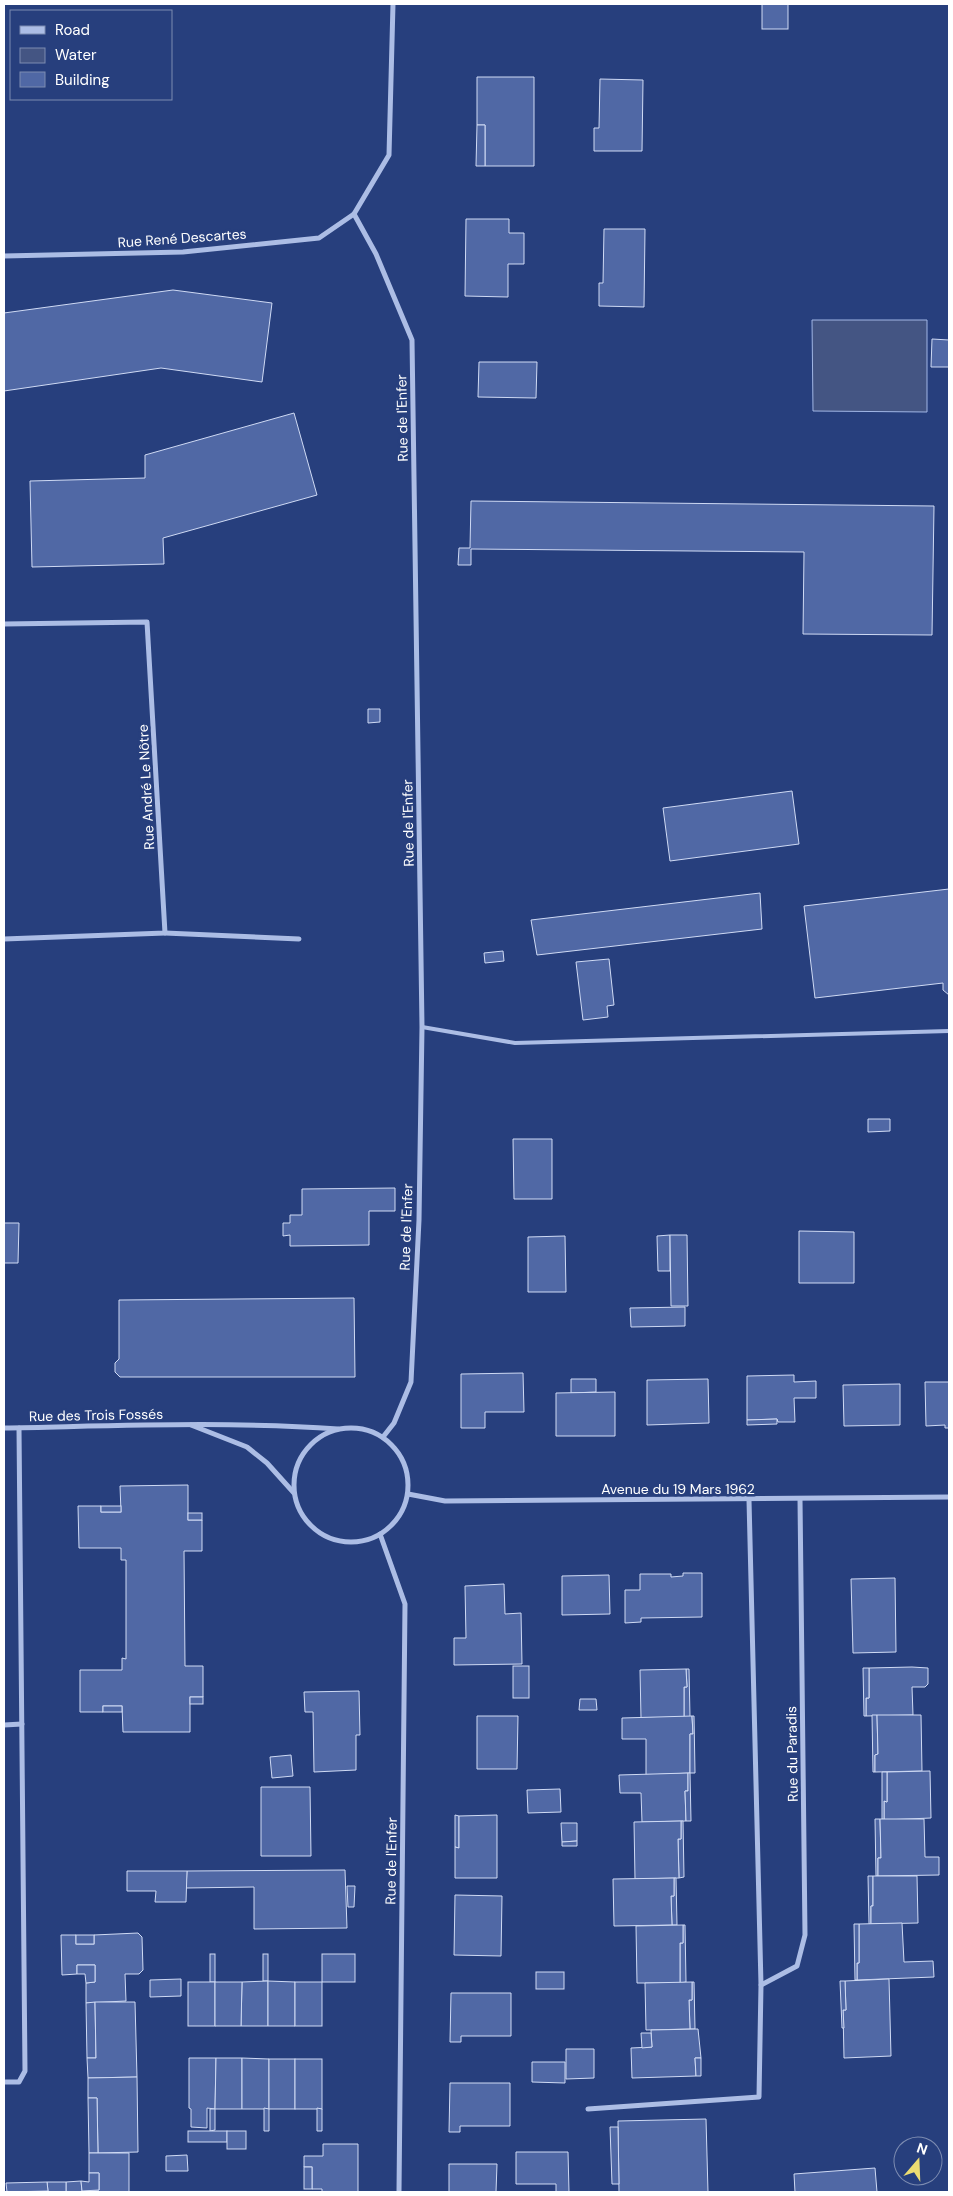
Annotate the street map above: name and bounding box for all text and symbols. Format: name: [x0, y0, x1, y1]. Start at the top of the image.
legend: [10, 10, 172, 100]
text: Road: [55, 20, 90, 40]
text: Water: [55, 45, 97, 65]
text: Building: [55, 70, 110, 90]
street label: Rue René Descartes: [117, 225, 247, 251]
street label: Rue de l'Enfer: [392, 374, 412, 462]
street label: Rue André Le Nôtre: [134, 724, 158, 850]
street label: Rue de l'Enfer: [398, 779, 418, 867]
street label: Rue de l'Enfer: [395, 1183, 417, 1271]
street label: Rue des Trois Fossés: [29, 1405, 163, 1425]
street label: Avenue du 19 Mars 1962: [601, 1480, 755, 1498]
street label: Rue du Paradis: [782, 1706, 802, 1802]
street label: Rue de l'Enfer: [381, 1817, 401, 1905]
north arrow: [893, 2136, 943, 2186]
text: N: [914, 2139, 930, 2159]

